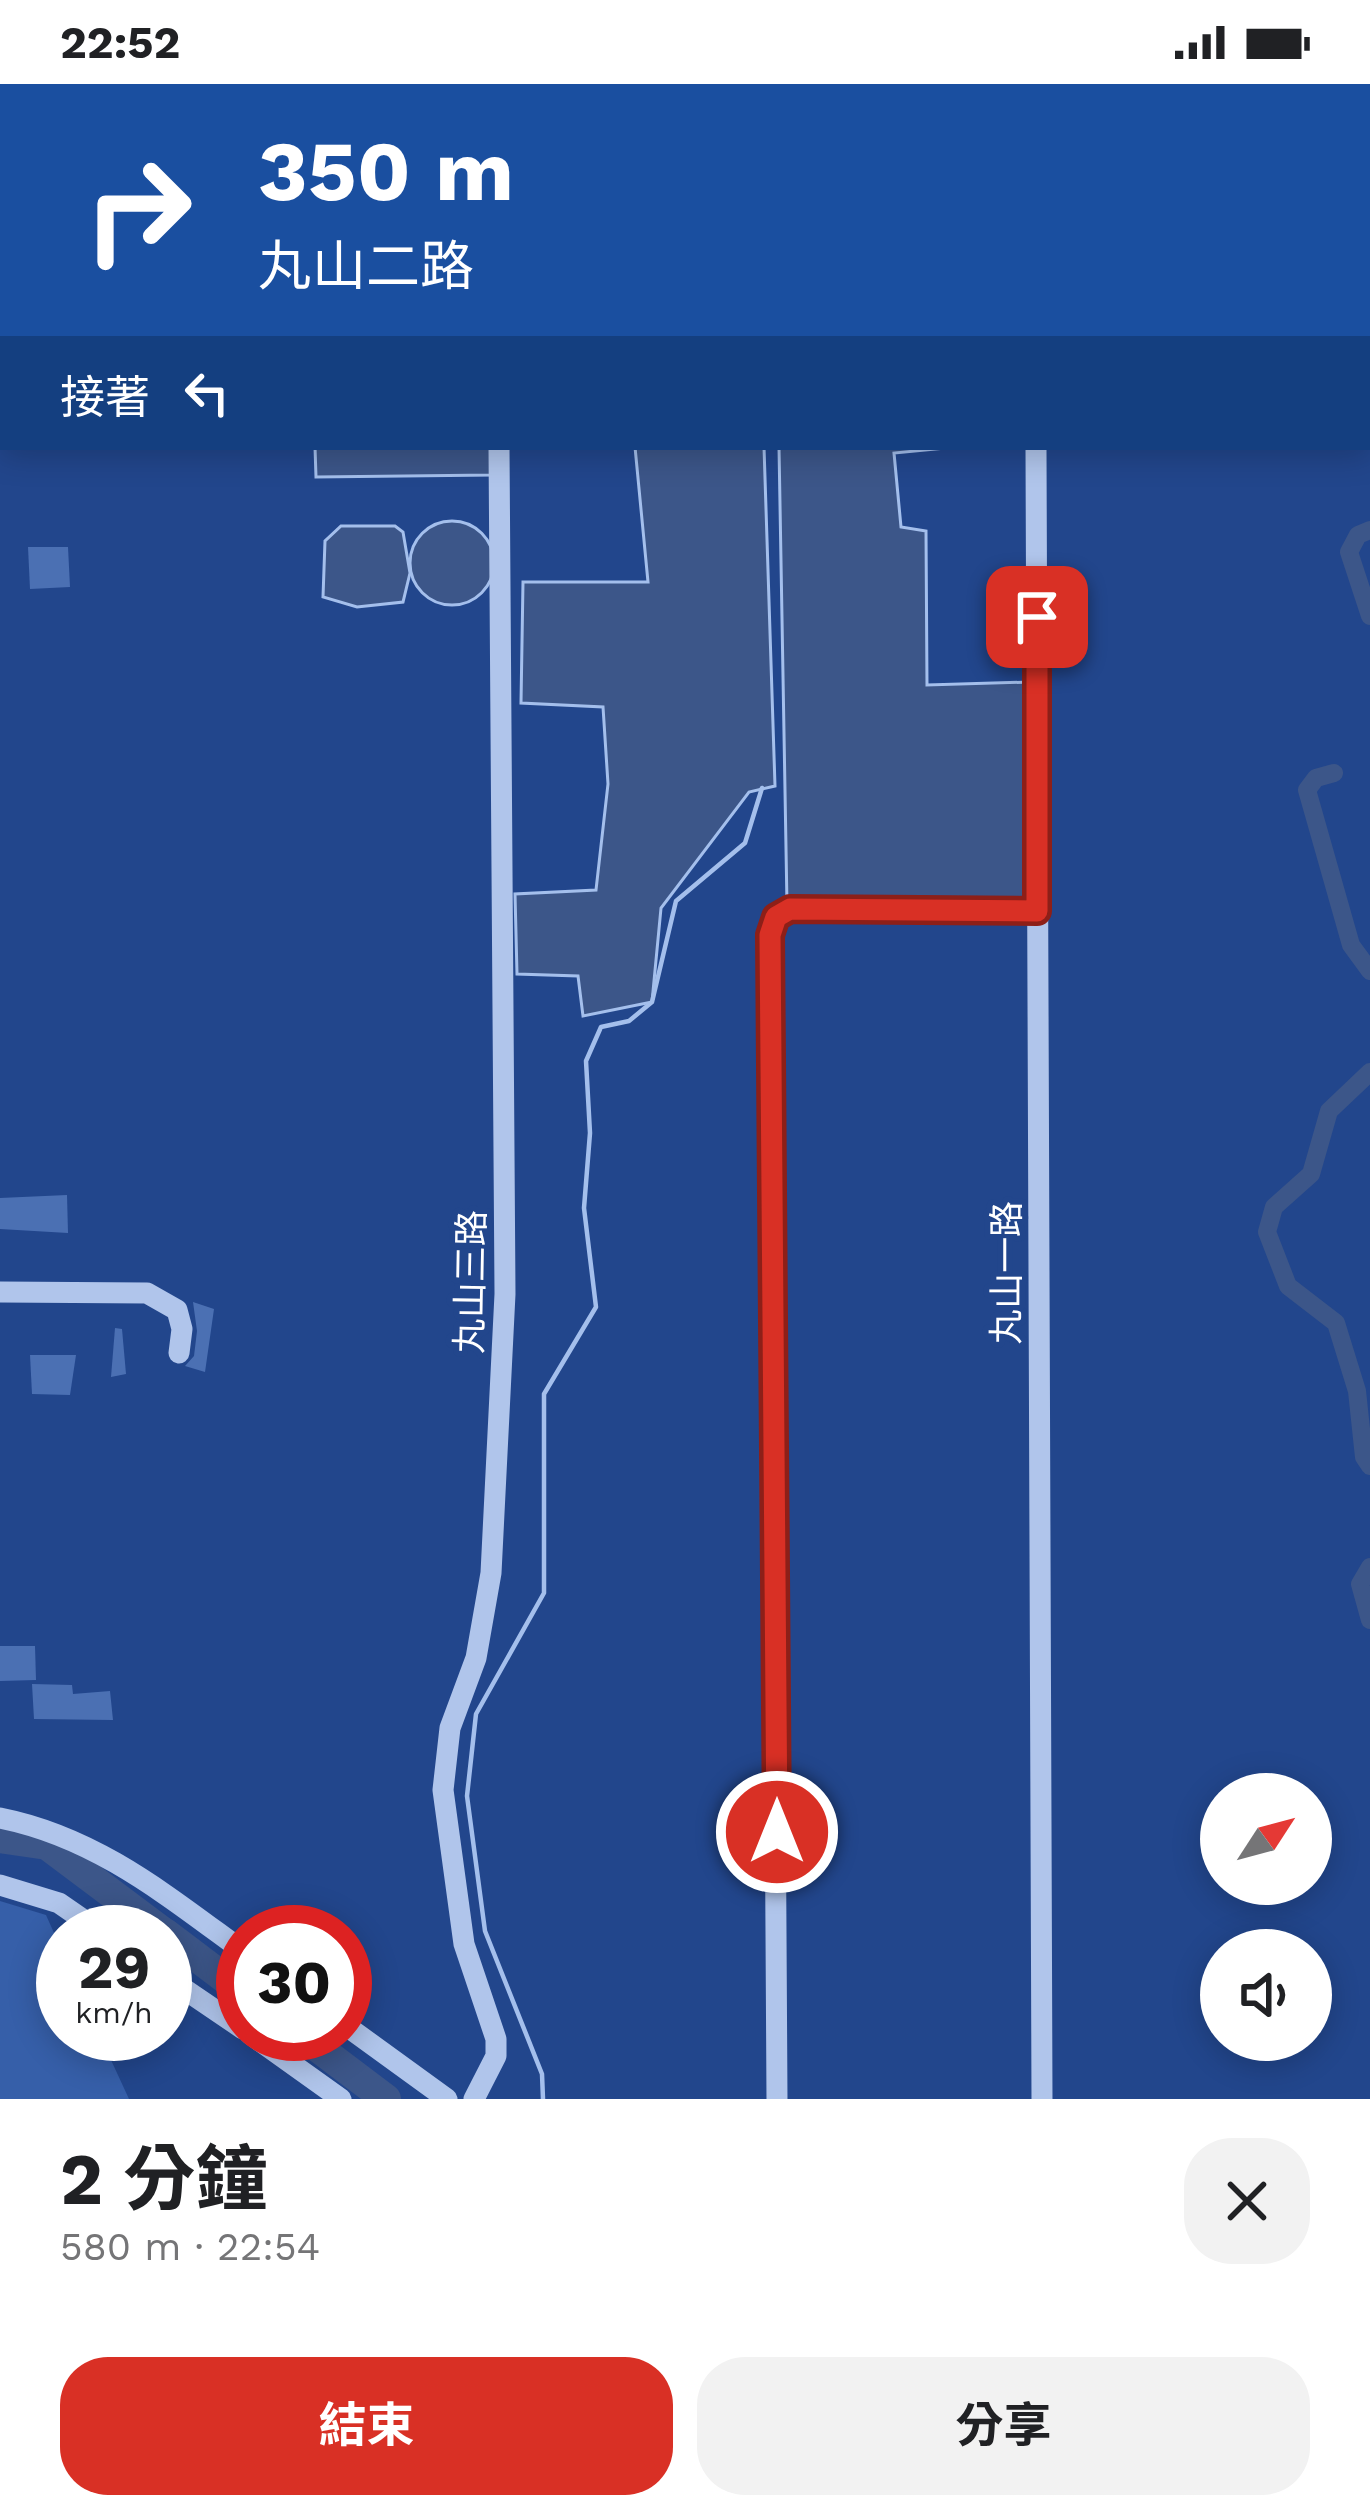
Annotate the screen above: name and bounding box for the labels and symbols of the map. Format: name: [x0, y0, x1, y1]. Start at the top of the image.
pin: [986, 566, 1088, 668]
street label: 丸山一路: [986, 1201, 1028, 1345]
street label: 丸山三路: [449, 1210, 493, 1354]
position arrow: [714, 1769, 840, 1895]
north arrow: [1200, 1773, 1332, 1905]
speed limit sign: 30: [216, 1905, 372, 2061]

